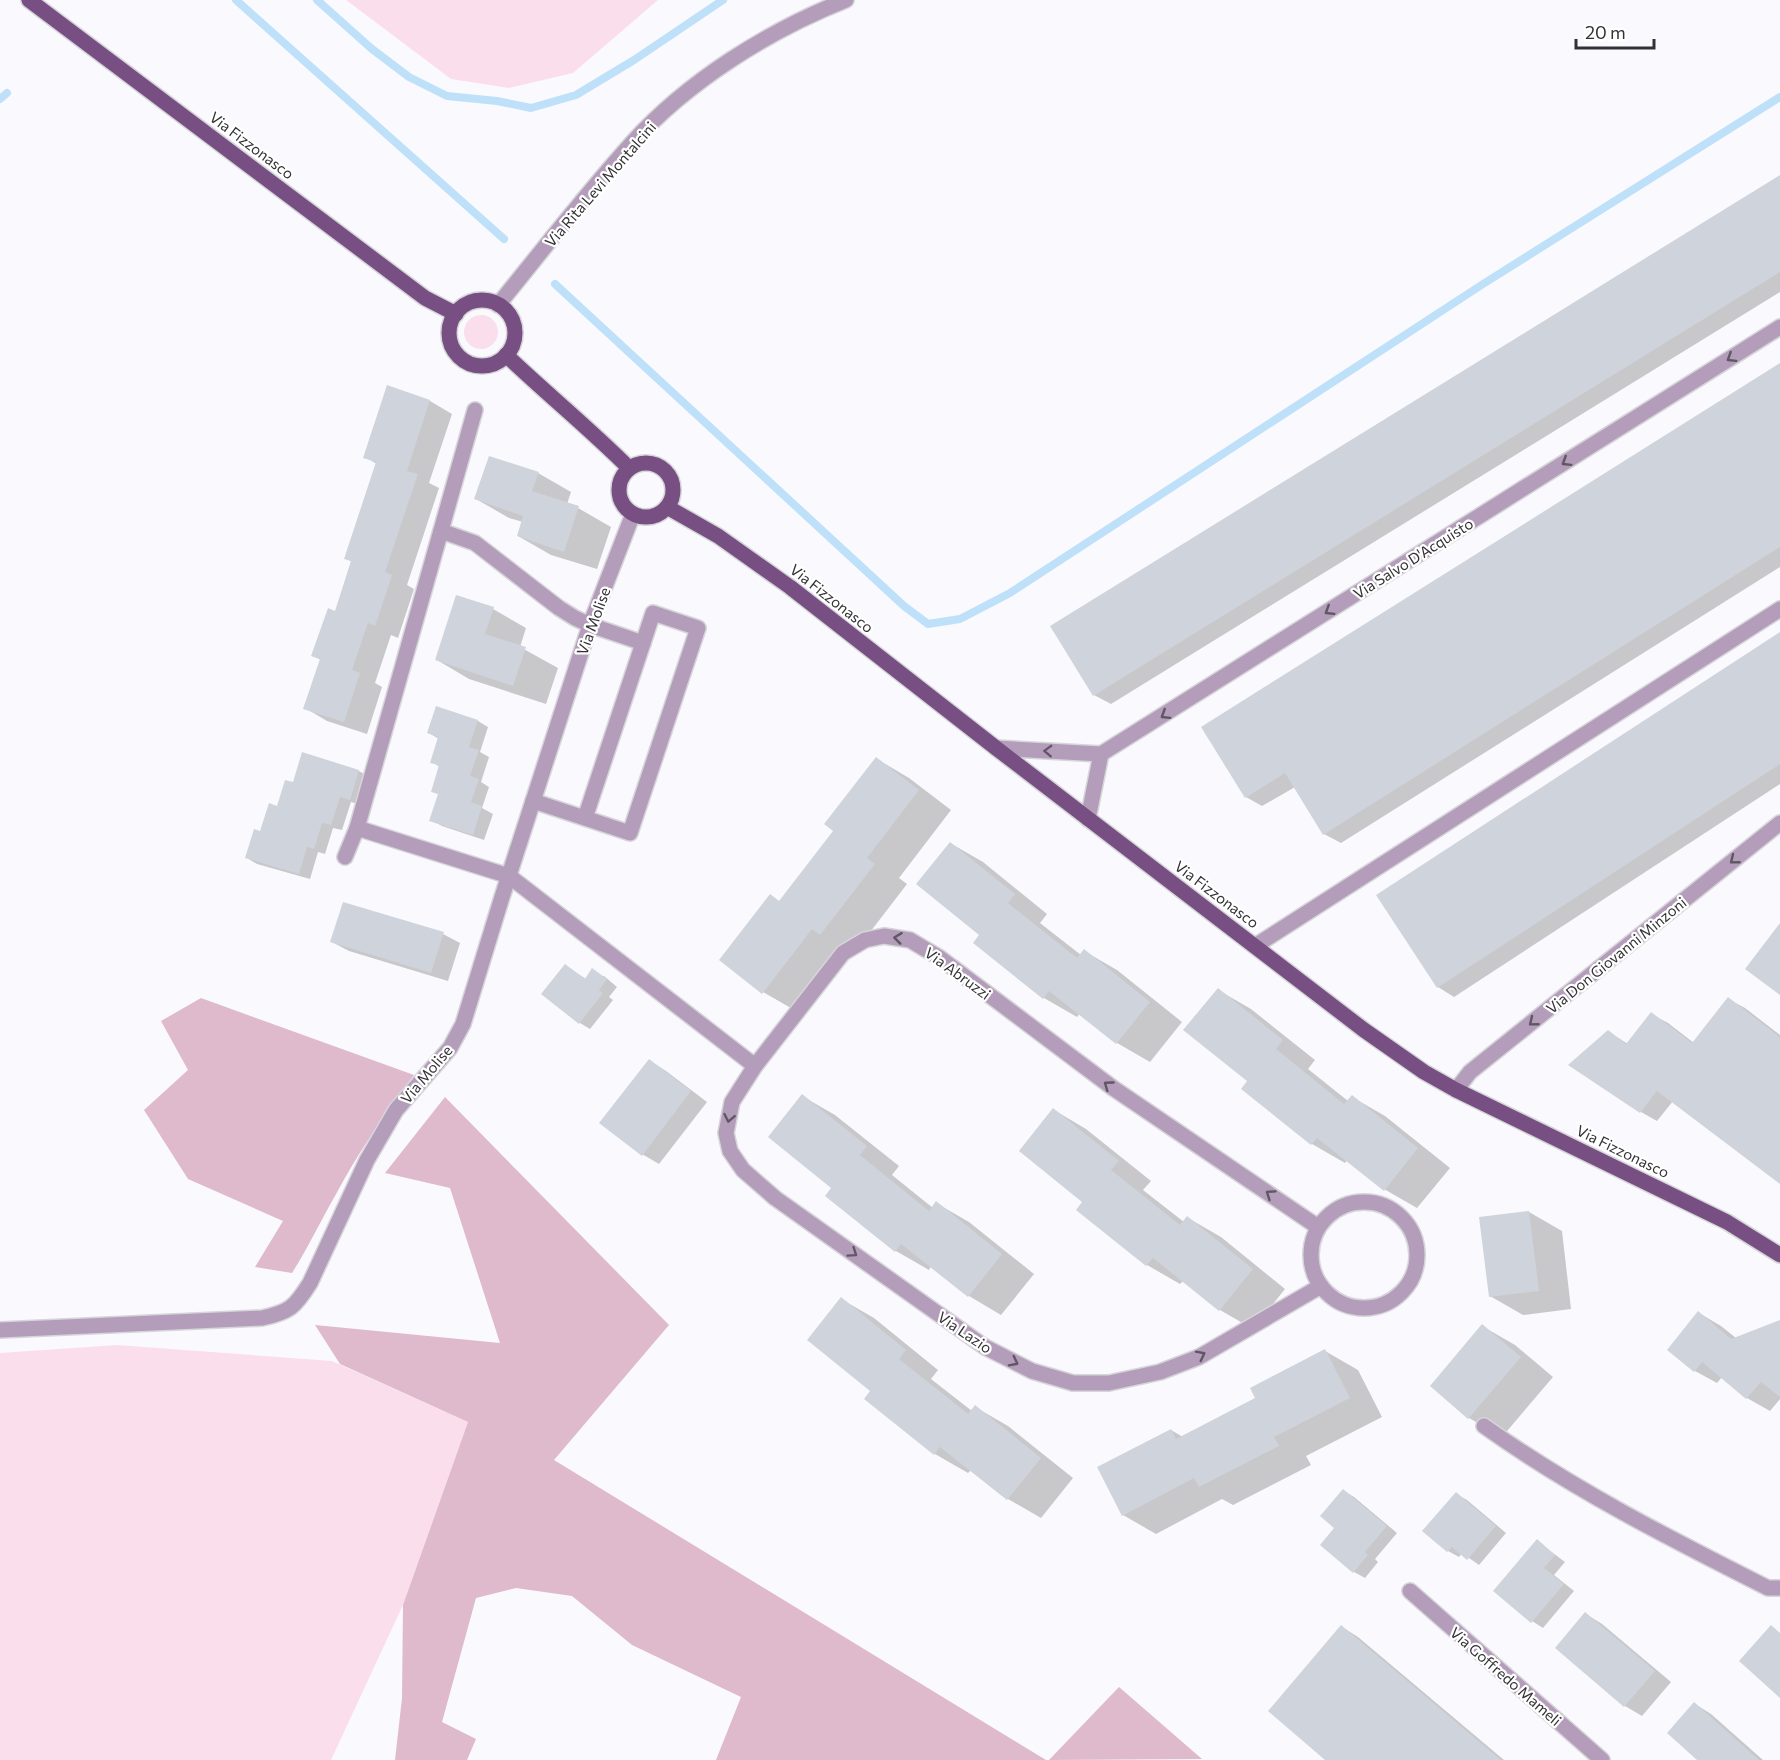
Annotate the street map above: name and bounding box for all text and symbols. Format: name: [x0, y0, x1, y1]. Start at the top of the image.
scale bar: [1576, 12, 1654, 50]
text: 20 m: [1585, 21, 1626, 43]
street label: Via Fizzonasco: [206, 107, 298, 183]
street label: Via Rita Levi Montalcini: [541, 118, 659, 250]
one-way arrow: [1726, 350, 1737, 361]
one-way arrow: [1561, 454, 1572, 465]
street label: Via Salvo D'Acquisto: [1350, 514, 1476, 602]
street label: Via Fizzonasco: [787, 560, 877, 636]
street label: Via Molise: [572, 585, 614, 657]
one-way arrow: [1325, 603, 1336, 614]
one-way arrow: [1160, 707, 1171, 718]
one-way arrow: [1044, 744, 1053, 757]
one-way arrow: [1730, 853, 1741, 864]
street label: Via Fizzonasco: [1171, 856, 1263, 932]
street label: Via Don Giovanni Minzoni: [1542, 893, 1690, 1017]
one-way arrow: [893, 932, 902, 945]
street label: Via Abruzzi: [921, 943, 995, 1003]
one-way arrow: [1529, 1014, 1540, 1025]
street label: Via Molise: [396, 1041, 456, 1107]
one-way arrow: [1104, 1081, 1115, 1092]
one-way arrow: [723, 1113, 736, 1123]
street label: Via Fizzonasco: [1574, 1121, 1672, 1181]
one-way arrow: [1265, 1190, 1276, 1201]
one-way arrow: [846, 1246, 857, 1257]
street label: Via Lazio: [934, 1307, 996, 1357]
one-way arrow: [1195, 1351, 1206, 1363]
one-way arrow: [1008, 1355, 1019, 1366]
street label: Via Goffredo Mameli: [1447, 1623, 1565, 1729]

